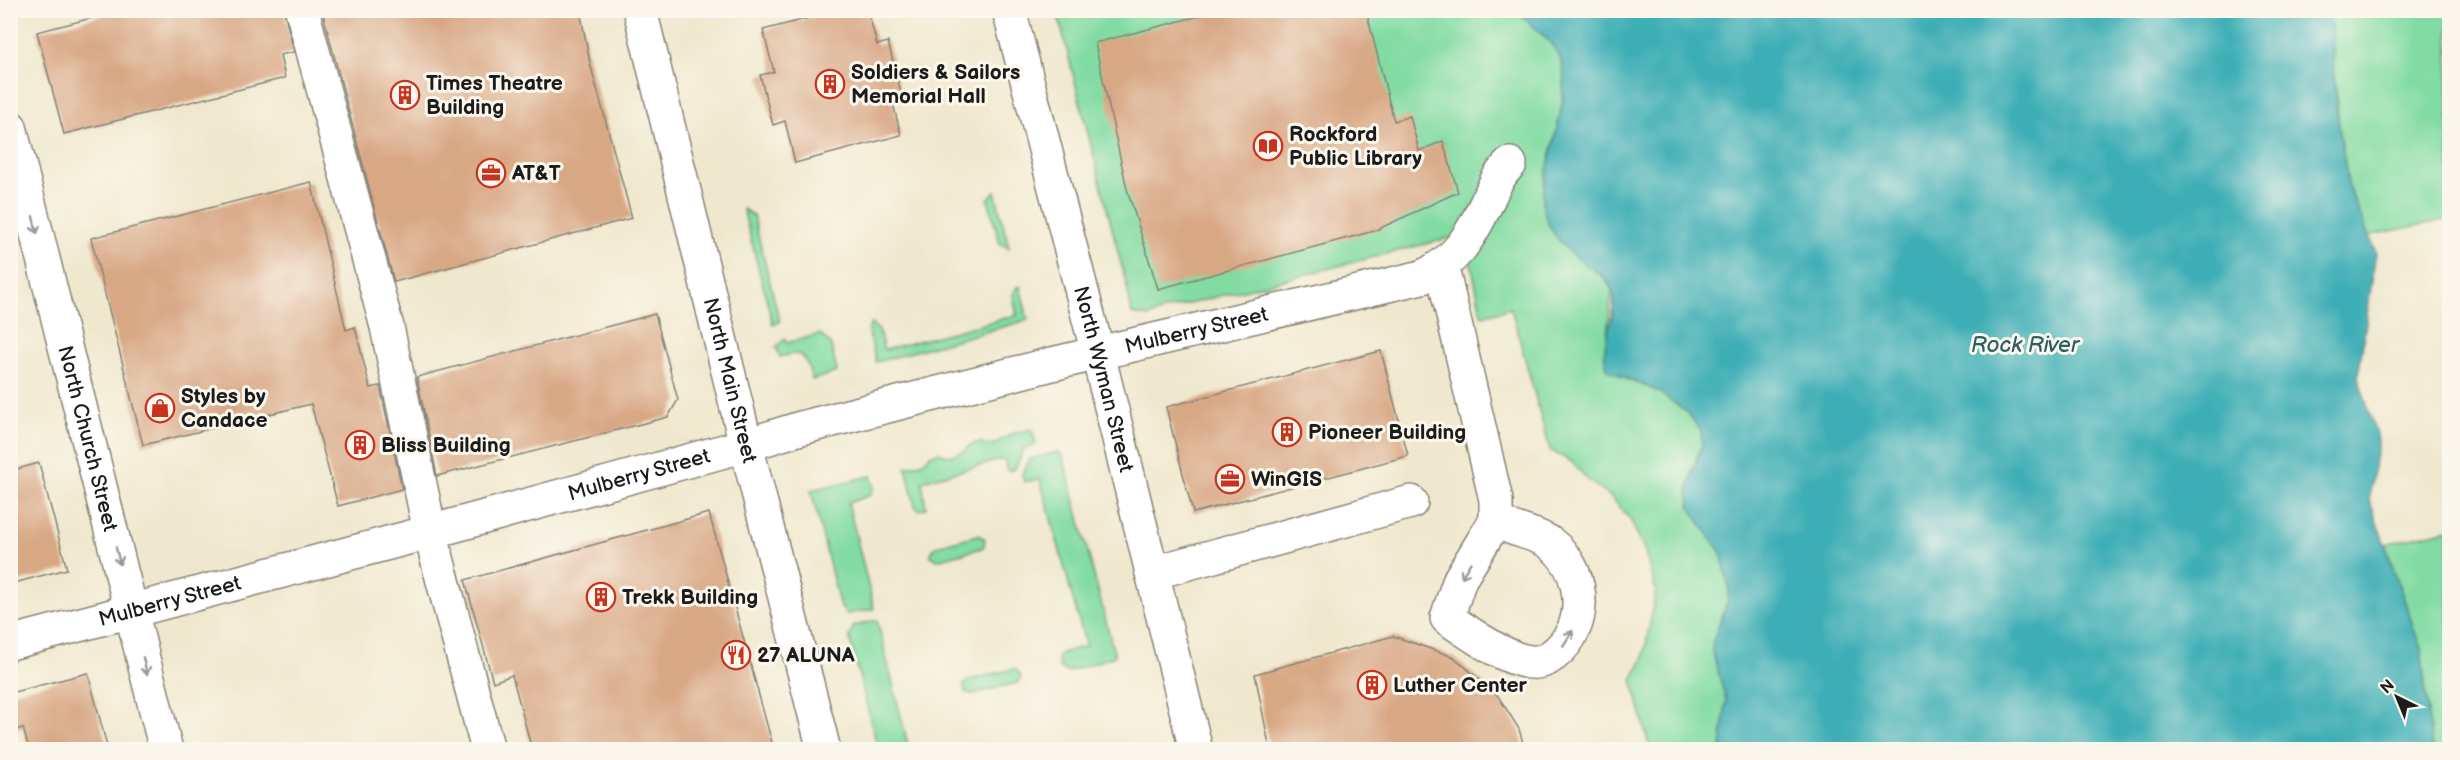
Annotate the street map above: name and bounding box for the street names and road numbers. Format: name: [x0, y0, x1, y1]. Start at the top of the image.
street label: North Wyman Street: [1068, 283, 1139, 475]
street label: North Main Street: [698, 295, 763, 466]
street label: Mulberry Street: [1122, 301, 1271, 359]
street label: North Church Street: [53, 343, 123, 534]
street label: Mulberry Street: [565, 443, 713, 506]
street label: Mulberry Street: [96, 570, 244, 632]

